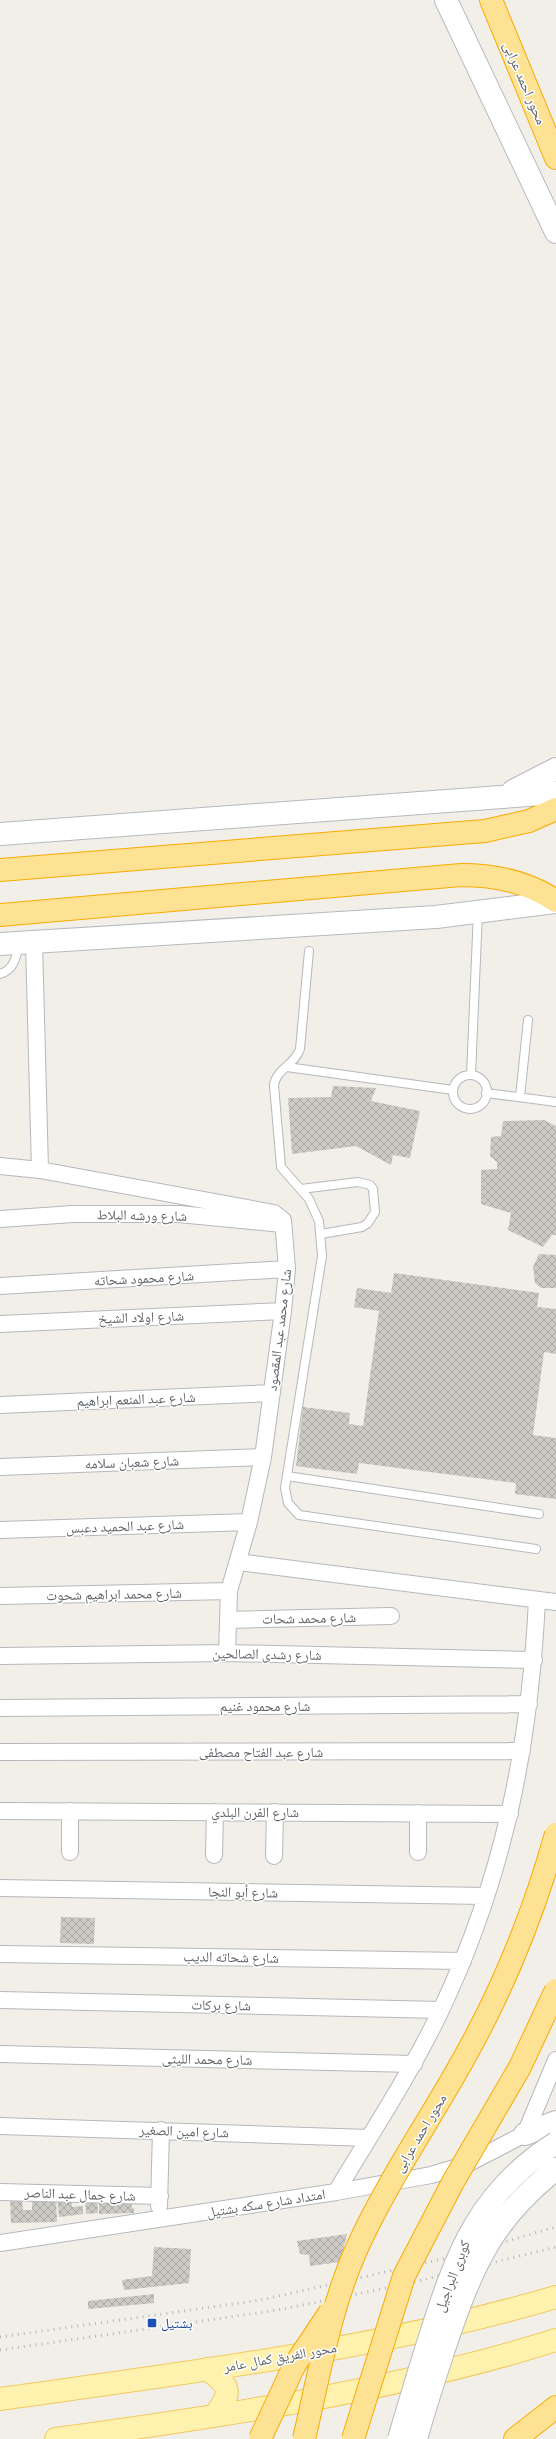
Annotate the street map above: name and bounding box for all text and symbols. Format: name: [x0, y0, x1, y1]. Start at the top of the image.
street label: محور احمد عرابى: [499, 39, 551, 127]
street label: شارع ورشه البلاط: [97, 1205, 187, 1226]
street label: شارع محمود شحاته: [94, 1266, 194, 1291]
street label: شارع محمد عبد المقصود: [263, 1268, 296, 1392]
street label: شارع اولاد الشيخ: [98, 1307, 184, 1328]
street label: شارع عبد المنعم ابراهيم: [76, 1388, 196, 1411]
street label: شارع شعبان سلامه: [85, 1451, 179, 1474]
street label: شارع عبد الحميد دعبس: [66, 1515, 184, 1538]
street label: شارع محمد ابراهيم شحوت: [46, 1584, 182, 1605]
street label: شارع محمد شحات: [262, 1608, 356, 1629]
street label: شارع رشدى الصالحين: [212, 1644, 322, 1665]
street label: شارع محمود غنيم: [220, 1697, 310, 1716]
street label: شارع عبد الفتاح مصطفى: [199, 1743, 323, 1762]
street label: شارع الفرن البلدي: [211, 1803, 299, 1824]
street label: شارع أبو النجا: [208, 1882, 278, 1903]
street label: شارع شحاته الديب: [183, 1947, 279, 1968]
street label: شارع بركات: [191, 1995, 251, 2016]
street label: شارع محمد الليثى: [162, 2049, 252, 2070]
street label: محور احمد عرابى: [390, 2091, 450, 2175]
street label: شارع امين الصغير: [138, 2120, 229, 2143]
street label: شارع جمال عبد الناصر: [23, 2183, 136, 2206]
street label: امتداد شارع سكه بشتيل: [205, 2185, 327, 2222]
street label: كوبرى البراجيل: [430, 2237, 474, 2314]
place label: بشتيل: [161, 2314, 193, 2332]
marker: بشتيل: [146, 2317, 158, 2329]
street label: محور الفريق كمال عامر: [221, 2338, 338, 2377]

